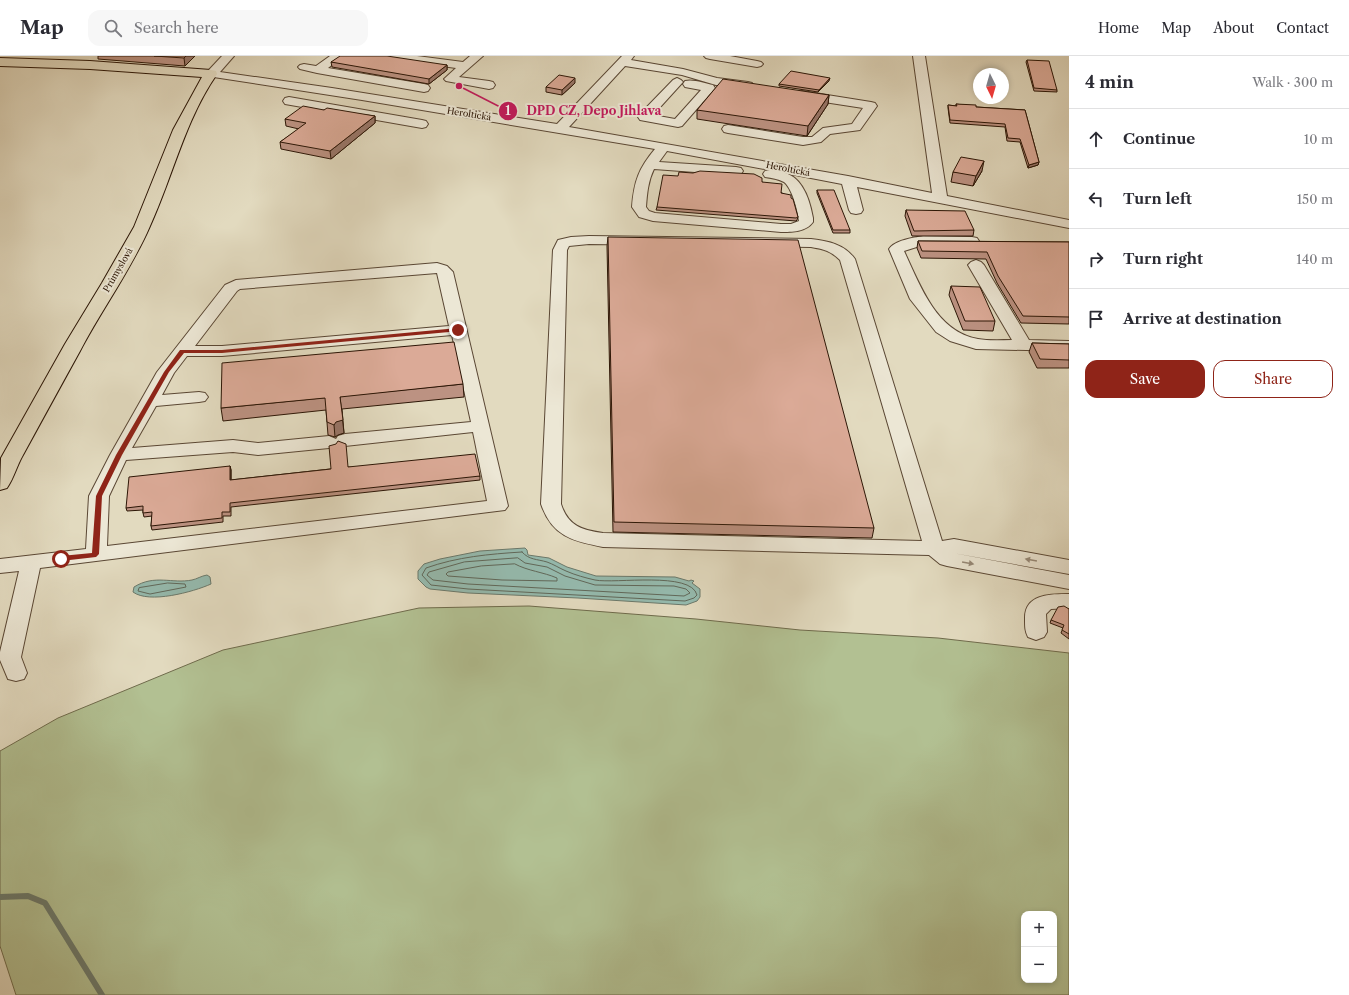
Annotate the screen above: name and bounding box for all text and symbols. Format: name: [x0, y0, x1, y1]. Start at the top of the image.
search box: [88, 10, 368, 46]
text: Map: [20, 16, 64, 39]
icon: search: [102, 17, 124, 39]
text: Search here: [134, 18, 219, 37]
text: Home: [1098, 19, 1139, 37]
text: Map: [1161, 19, 1191, 37]
text: About: [1213, 19, 1254, 37]
text: Contact: [1276, 19, 1329, 37]
north arrow: [973, 68, 1009, 104]
text: 4 min: [1085, 72, 1134, 92]
text: Walk · 300 m: [1252, 74, 1333, 90]
callout: DPD CZ, Depo Jihlava: [498, 99, 669, 123]
text: 1: [505, 103, 511, 118]
text: DPD CZ, Depo Jihlava: [527, 103, 663, 118]
street label: Heroltická: [446, 105, 492, 122]
icon: ahead: [1085, 128, 1107, 150]
text: Continue: [1123, 129, 1195, 148]
text: 10 m: [1304, 131, 1333, 147]
street label: Heroltická: [765, 159, 811, 178]
icon: left: [1085, 188, 1107, 210]
text: Turn left: [1123, 189, 1192, 208]
text: 150 m: [1297, 191, 1333, 207]
street label: Průmyslová: [100, 245, 135, 294]
icon: right: [1085, 248, 1107, 270]
text: Turn right: [1123, 249, 1203, 268]
text: 140 m: [1296, 251, 1333, 267]
icon: arrive: [1085, 308, 1107, 330]
text: Arrive at destination: [1123, 309, 1282, 328]
route end: [449, 321, 467, 339]
button: Save: [1085, 360, 1205, 398]
button: Share: [1213, 360, 1333, 398]
route start: [52, 550, 70, 568]
one-way arrow: [1025, 557, 1037, 563]
one-way arrow: [962, 560, 975, 566]
map controls: [1021, 911, 1057, 983]
button: +: [1021, 911, 1057, 947]
button: −: [1021, 947, 1057, 983]

